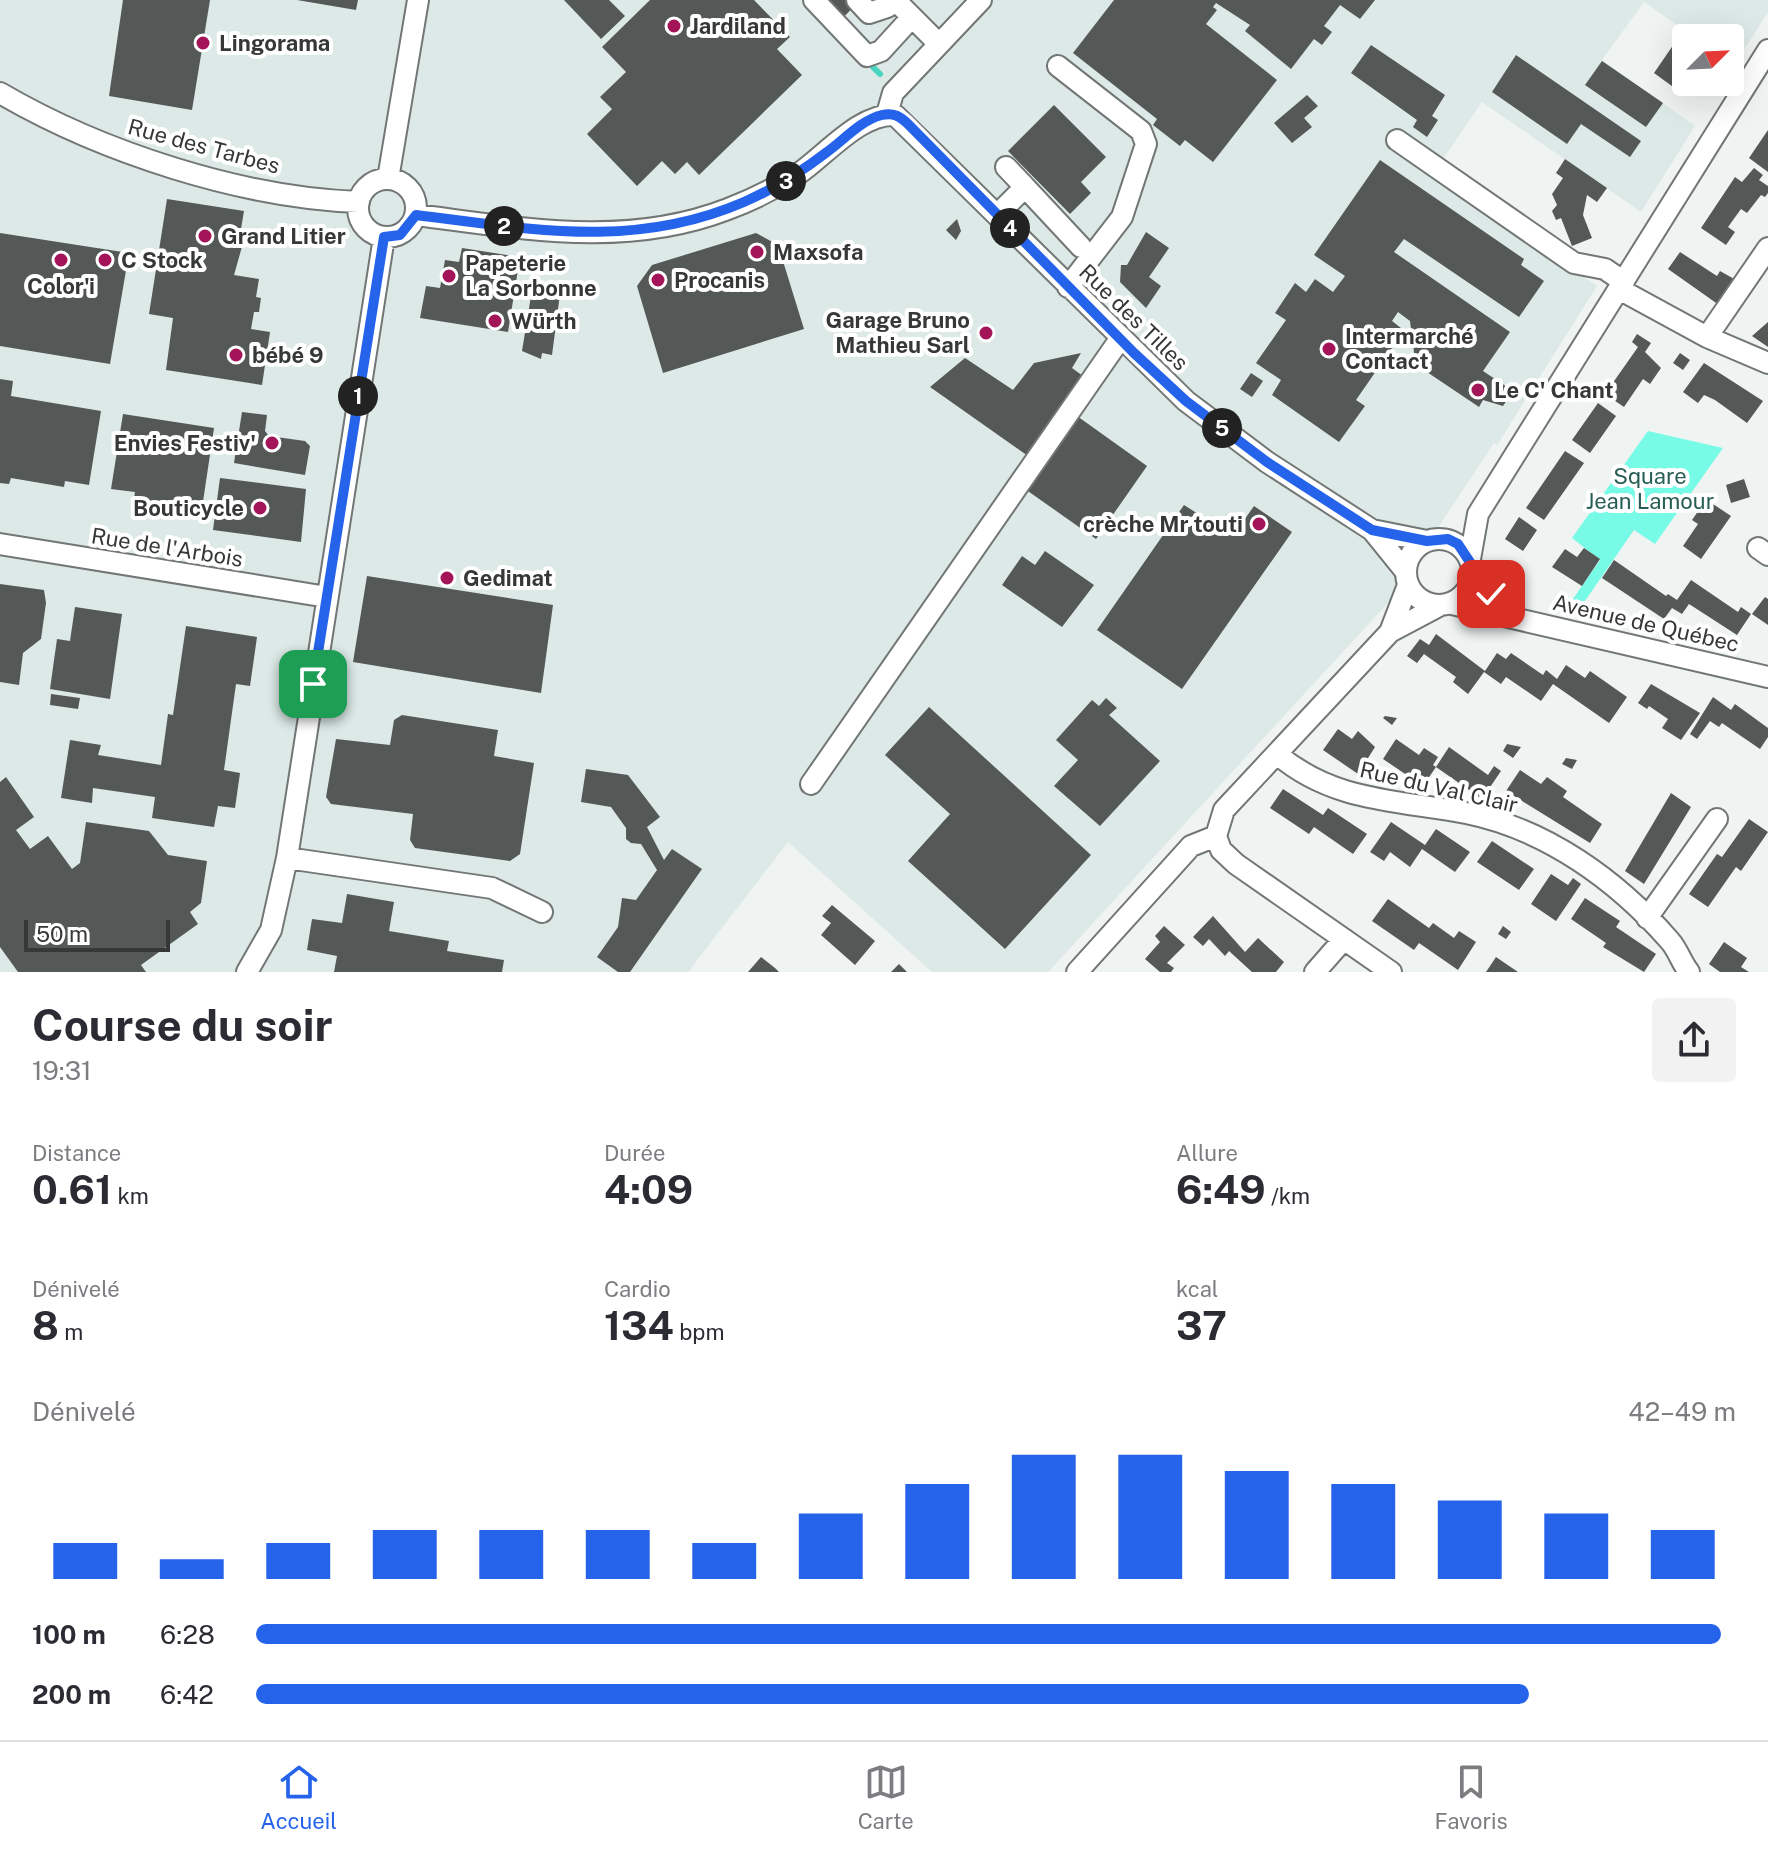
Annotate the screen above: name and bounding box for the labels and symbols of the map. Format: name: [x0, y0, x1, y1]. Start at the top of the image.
place label: Jardiland: [690, 13, 786, 39]
marker: Jardiland: [665, 17, 683, 35]
north arrow: [1672, 24, 1744, 96]
place label: Lingorama: [219, 30, 330, 56]
marker: Lingorama: [194, 34, 212, 52]
street label: Rue des Tarbes: [125, 113, 283, 179]
pin: 3: [766, 161, 806, 201]
pin: 2: [484, 206, 524, 246]
pin: 4: [990, 208, 1030, 248]
place label: Grand Litier: [221, 223, 346, 249]
marker: Grand Litier: [196, 227, 214, 245]
place label: Maxsofa: [773, 239, 863, 265]
marker: Maxsofa: [748, 243, 766, 261]
place label: C Stock: [121, 247, 203, 273]
place label: Papeterie La Sorbonne: [465, 250, 597, 301]
marker: Color'i: [52, 251, 70, 269]
marker: C Stock: [96, 251, 114, 269]
street label: Rue des Tilles: [1074, 259, 1194, 375]
marker: Papeterie La Sorbonne: [440, 267, 458, 285]
place label: Procanis: [674, 267, 765, 293]
marker: Procanis: [649, 271, 667, 289]
place label: Color'i: [27, 273, 95, 299]
place label: Garage Bruno Mathieu Sarl: [825, 307, 970, 358]
place label: Würth: [511, 308, 577, 334]
marker: Würth: [486, 312, 504, 330]
place label: Intermarché Contact: [1345, 323, 1474, 374]
marker: Garage Bruno Mathieu Sarl: [977, 324, 995, 342]
marker: Intermarché Contact: [1320, 340, 1338, 358]
place label: bébé 9: [252, 342, 324, 368]
marker: bébé 9: [227, 346, 245, 364]
pin: 1: [338, 376, 378, 416]
place label: Le C' Chant: [1494, 377, 1614, 403]
marker: Le C' Chant: [1469, 381, 1487, 399]
pin: 5: [1202, 408, 1242, 448]
place label: Envies Festiv': [114, 430, 256, 456]
marker: Envies Festiv': [263, 434, 281, 452]
park label: Square Jean Lamour: [1586, 463, 1714, 514]
place label: Bouticycle: [133, 495, 244, 521]
marker: Bouticycle: [251, 499, 269, 517]
place label: crèche Mr touti: [1083, 511, 1243, 537]
marker: crèche Mr touti: [1250, 515, 1268, 533]
street label: Rue de l'Arbois: [89, 522, 245, 572]
pin: [1457, 560, 1525, 628]
place label: Gedimat: [463, 565, 553, 591]
marker: Gedimat: [438, 569, 456, 587]
street label: Avenue de Québec: [1550, 589, 1742, 657]
pin: [279, 650, 347, 718]
street label: Rue du Val Clair: [1357, 756, 1521, 818]
scale bar: [24, 916, 170, 952]

